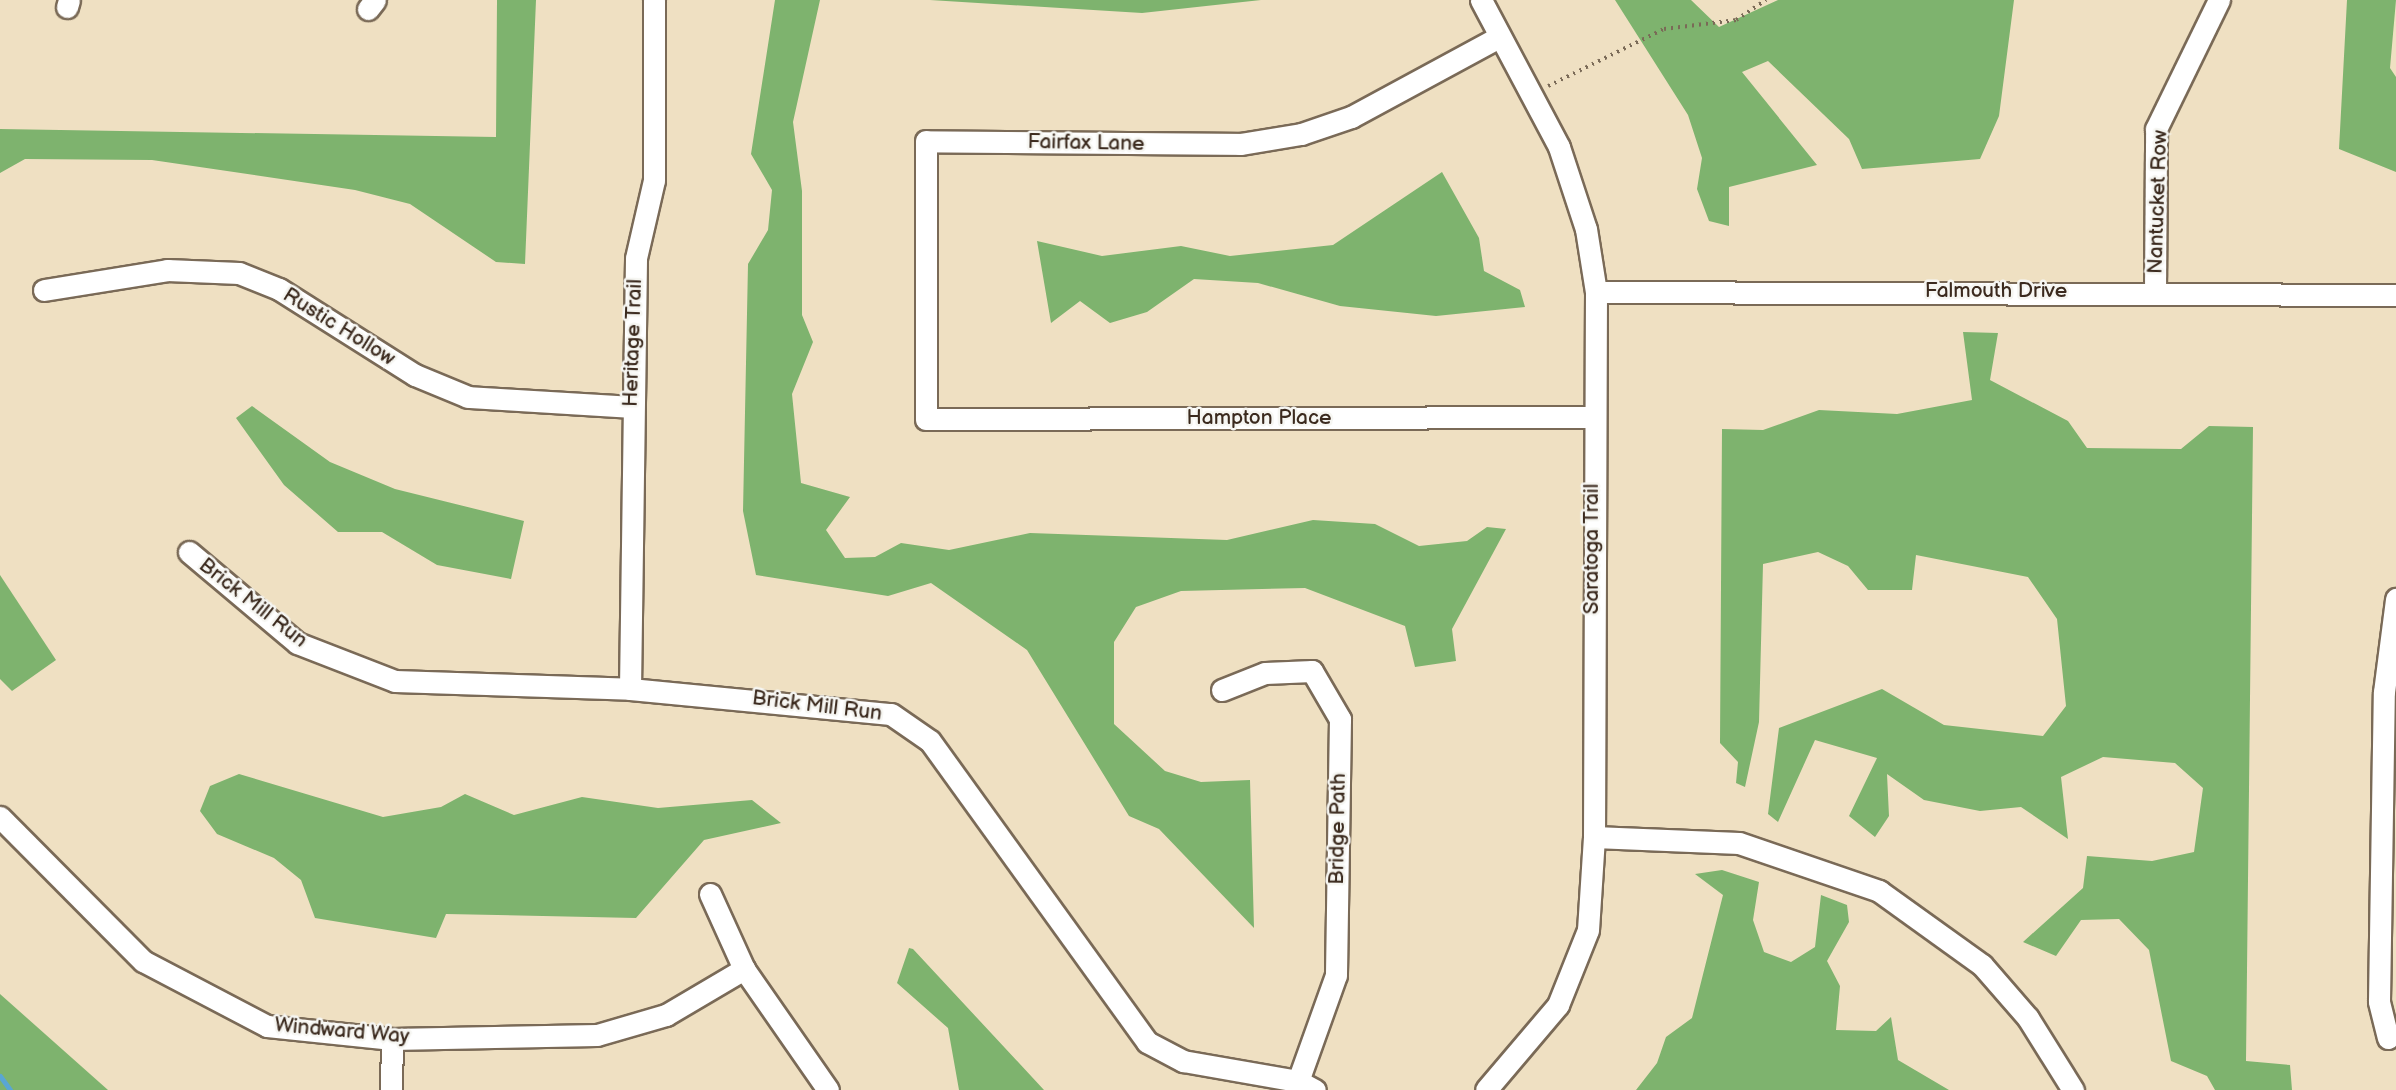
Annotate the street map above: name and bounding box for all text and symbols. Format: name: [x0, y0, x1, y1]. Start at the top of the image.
street label: Fairfax Lane: [1027, 129, 1145, 157]
street label: Nantucket Row: [2143, 130, 2173, 274]
street label: Heritage Trail: [618, 278, 648, 408]
street label: Falmouth Drive: [1925, 278, 2067, 304]
street label: Rustic Hollow: [278, 283, 400, 371]
street label: Hampton Place: [1186, 405, 1332, 431]
street label: Saratoga Trail: [1579, 483, 1605, 615]
street label: Brick Mill Run: [194, 553, 312, 653]
street label: Brick Mill Run: [751, 686, 883, 726]
street label: Bridge Path: [1324, 773, 1352, 885]
street label: Windward Way: [273, 1013, 411, 1049]

